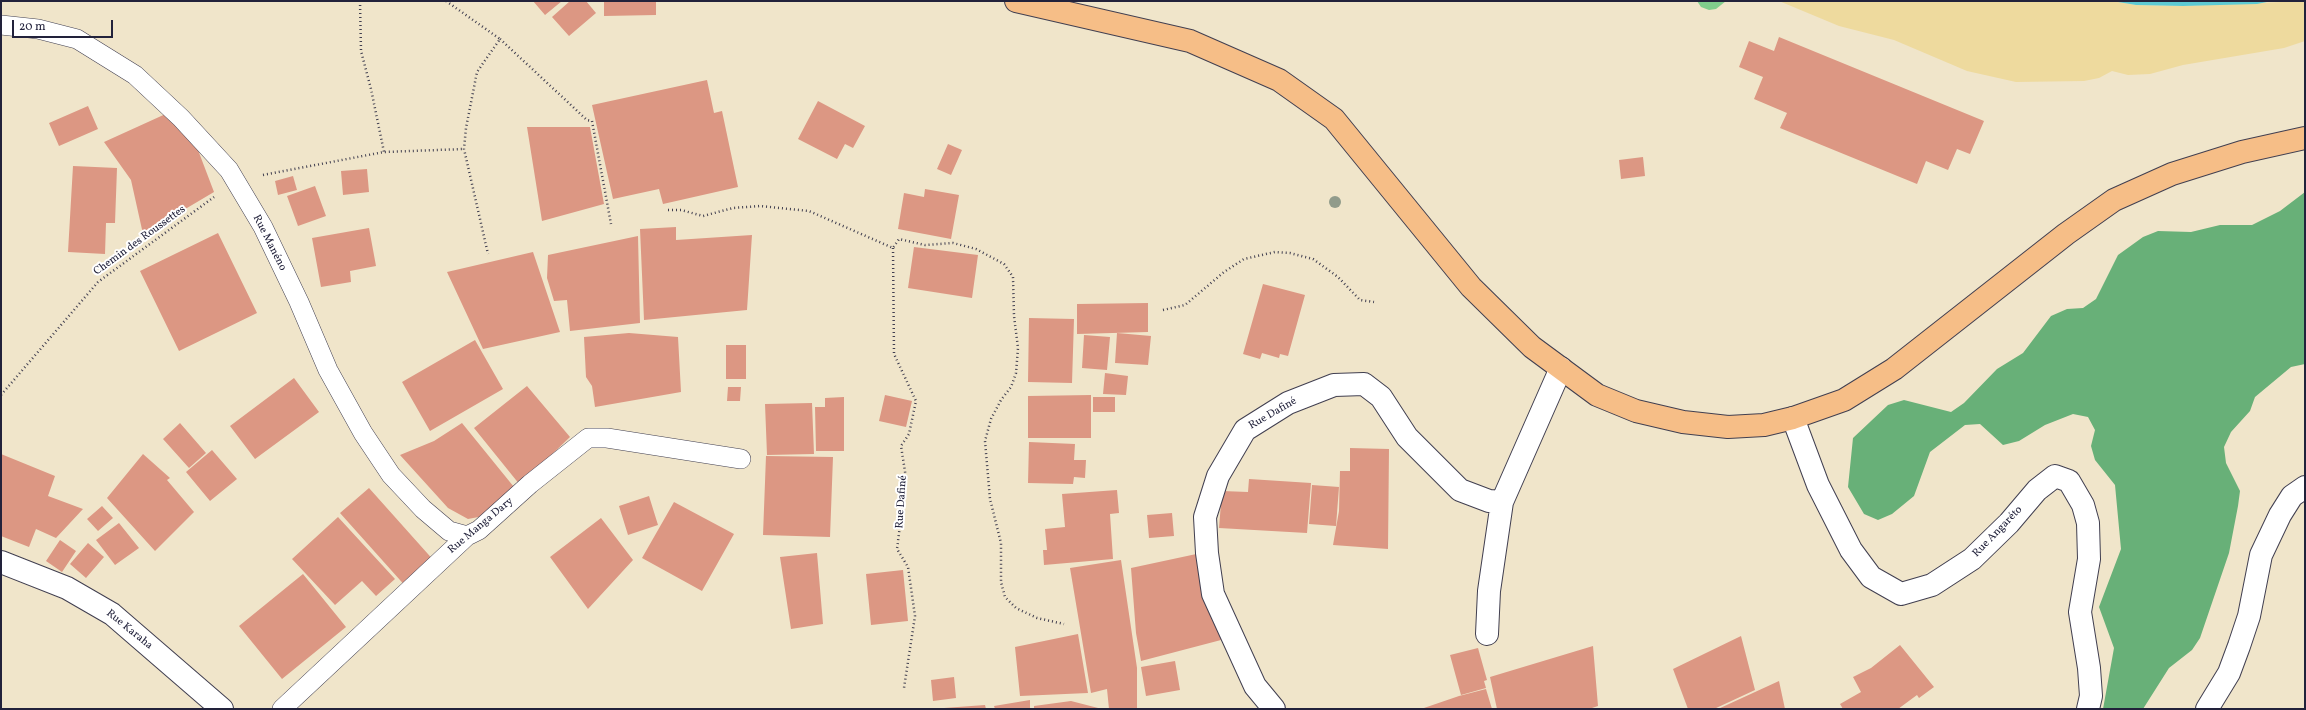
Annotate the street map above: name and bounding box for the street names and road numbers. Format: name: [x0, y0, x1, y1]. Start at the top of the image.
street label: Chemin des Roussettes: [91, 203, 189, 279]
street label: Rue Manéno: [249, 213, 289, 273]
street label: Rue Dafiné: [1247, 395, 1299, 433]
street label: Rue Dafiné: [894, 475, 910, 529]
street label: Rue Manga Dary: [446, 495, 516, 557]
street label: Rue Angaréto: [1970, 504, 2026, 560]
street label: Rue Karaha: [103, 607, 155, 653]

